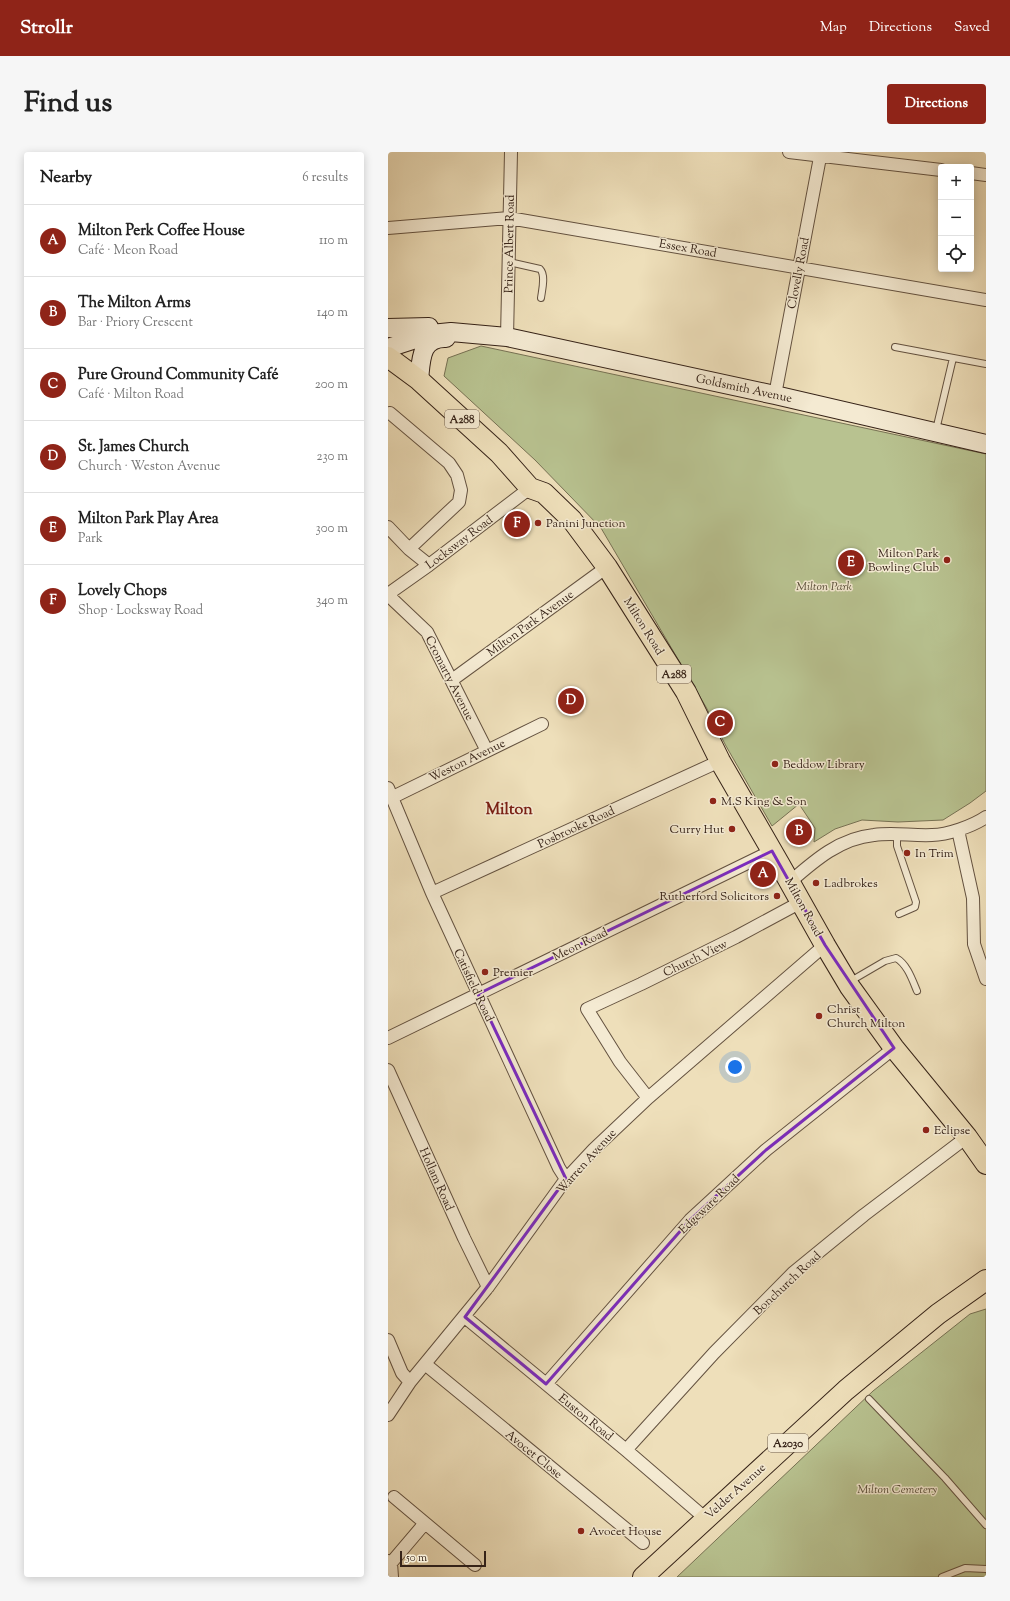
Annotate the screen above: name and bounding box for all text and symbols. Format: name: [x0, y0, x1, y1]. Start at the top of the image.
text: Strollr: [20, 15, 73, 42]
text: Map: [820, 18, 847, 38]
text: Directions: [869, 18, 932, 38]
text: Saved: [954, 18, 990, 38]
text: Find us: [24, 84, 112, 124]
button: Directions: [887, 84, 986, 124]
map controls: [938, 164, 974, 272]
button: +: [938, 164, 974, 200]
text: Nearby: [40, 166, 92, 190]
text: 6 results: [302, 169, 348, 187]
street label: Prince Albert Road: [500, 194, 520, 293]
button: −: [938, 200, 974, 236]
text: Milton Perk Coffee House: [78, 221, 245, 242]
text: A: [48, 232, 58, 250]
text: 110 m: [319, 232, 348, 250]
street label: Essex Road: [658, 235, 718, 263]
street label: Clovelly Road: [783, 236, 815, 311]
button: locate: [938, 236, 974, 272]
text: Café · Meon Road: [78, 242, 178, 260]
text: The Milton Arms: [78, 293, 191, 314]
text: B: [49, 304, 57, 322]
text: 140 m: [317, 304, 348, 322]
text: Bar · Priory Crescent: [78, 314, 193, 332]
text: Pure Ground Community Café: [78, 365, 279, 386]
street label: Goldsmith Avenue: [694, 370, 794, 408]
text: C: [48, 376, 58, 394]
text: 200 m: [315, 376, 348, 394]
text: Café · Milton Road: [78, 386, 184, 404]
road number: A288: [445, 410, 479, 428]
text: St. James Church: [78, 437, 189, 458]
text: D: [48, 448, 58, 466]
text: 230 m: [316, 448, 348, 466]
text: Church · Weston Avenue: [78, 458, 220, 476]
text: Milton Park Play Area: [78, 509, 219, 530]
pin: F: [504, 509, 530, 539]
street label: Locksway Road: [422, 511, 497, 574]
place label: Panini Junction: [546, 515, 626, 533]
marker: Panini Junction: [533, 518, 543, 528]
text: E: [49, 520, 57, 538]
text: 300 m: [316, 520, 348, 538]
text: Park: [78, 530, 103, 548]
place label: Milton Park Bowling Club: [868, 545, 939, 577]
pin: E: [838, 548, 864, 578]
marker: Milton Park Bowling Club: [942, 555, 952, 565]
park label: Milton Park: [796, 578, 853, 596]
text: Lovely Chops: [78, 581, 167, 602]
street label: Milton Park Avenue: [483, 586, 578, 662]
text: F: [49, 592, 57, 610]
text: 340 m: [316, 592, 348, 610]
street label: Milton Road: [618, 594, 668, 659]
text: Shop · Locksway Road: [78, 602, 203, 620]
street label: Cromarty Avenue: [420, 633, 478, 724]
road number: A288: [657, 665, 691, 683]
pin: D: [558, 686, 584, 716]
pin: C: [707, 708, 733, 738]
street label: Weston Avenue: [426, 734, 509, 787]
place label: Beddow Library: [783, 756, 865, 774]
marker: Beddow Library: [770, 759, 780, 769]
place label: M.S King & Son: [721, 793, 807, 811]
marker: M.S King & Son: [708, 796, 718, 806]
district label: Milton: [485, 799, 533, 822]
street label: Posbrooke Road: [535, 802, 618, 854]
pin: B: [786, 817, 812, 847]
place label: Curry Hut: [670, 821, 724, 839]
marker: Curry Hut: [727, 824, 737, 834]
place label: In Trim: [915, 845, 954, 863]
marker: In Trim: [902, 848, 912, 858]
pin: A: [750, 859, 776, 889]
street label: Milton Road: [780, 875, 827, 940]
place label: Ladbrokes: [824, 875, 878, 893]
marker: Ladbrokes: [811, 878, 821, 888]
place label: Rutherford Solicitors: [659, 888, 769, 906]
marker: Rutherford Solicitors: [772, 891, 782, 901]
street label: Meon Road: [550, 924, 611, 966]
street label: Church View: [660, 936, 731, 982]
street label: Catisfield Road: [448, 946, 498, 1025]
place label: Premier: [493, 964, 534, 982]
marker: Premier: [480, 967, 490, 977]
place label: Christ Church Milton: [827, 1001, 905, 1033]
marker: Christ Church Milton: [814, 1011, 824, 1021]
your location: [725, 1057, 745, 1077]
place label: Eclipse: [934, 1122, 971, 1140]
street label: Warren Avenue: [553, 1125, 621, 1198]
marker: Eclipse: [921, 1125, 931, 1135]
street label: Hollam Road: [414, 1145, 458, 1214]
street label: Edgeware Road: [675, 1171, 745, 1239]
street label: Bonchurch Road: [750, 1247, 826, 1320]
street label: Euston Road: [554, 1390, 617, 1446]
street label: Avocet Close: [501, 1426, 566, 1484]
road number: A2030: [768, 1434, 808, 1452]
street label: Velder Avenue: [701, 1459, 770, 1524]
park label: Milton Cemetery: [857, 1481, 937, 1499]
place label: Avocet House: [589, 1523, 662, 1541]
marker: Avocet House: [576, 1526, 586, 1536]
scale bar: [400, 1549, 486, 1568]
text: 50 m: [406, 1550, 427, 1566]

